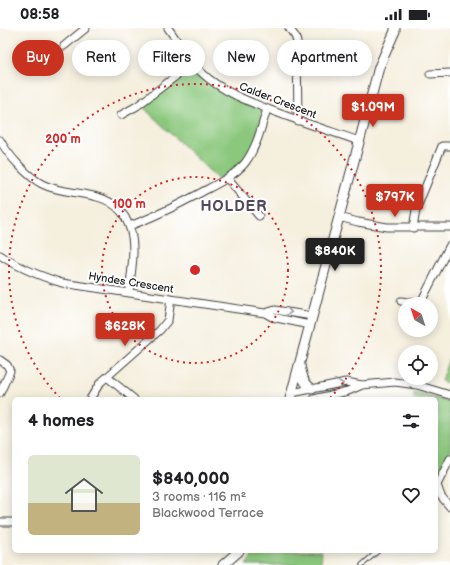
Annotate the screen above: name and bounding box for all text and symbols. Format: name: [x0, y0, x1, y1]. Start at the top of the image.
text: 08:58: [20, 5, 60, 24]
chip: Buy: [12, 40, 64, 76]
chip: Rent: [72, 40, 130, 76]
chip: Filters: [138, 40, 205, 76]
chip: New: [213, 40, 269, 76]
chip: Apartment: [277, 40, 372, 76]
street label: Calder Crescent: [237, 80, 319, 121]
pin: $1.09M: [340, 94, 406, 128]
text: $1.09M: [351, 99, 395, 115]
text: 200 m: [45, 132, 81, 147]
pin: $797K: [367, 184, 423, 218]
text: $797K: [375, 189, 415, 205]
text: 100 m: [112, 197, 146, 212]
district label: HOLDER: [200, 197, 268, 216]
pin: $840K: [307, 238, 363, 272]
text: $840K: [315, 243, 355, 259]
centre of rings: [188, 263, 202, 277]
street label: Hyndes Crescent: [87, 269, 175, 296]
north arrow: [398, 297, 438, 337]
map controls: [398, 297, 438, 385]
one-way arrow: [285, 307, 292, 316]
pin: $628K: [97, 313, 153, 347]
text: $628K: [105, 318, 145, 334]
button: locate: [398, 345, 438, 385]
one-way arrow: [337, 380, 344, 388]
icon: filters: [400, 410, 422, 432]
text: 4 homes: [28, 411, 94, 431]
text: $840,000: [152, 469, 230, 489]
icon: home: [60, 471, 108, 519]
icon: heart: [400, 484, 422, 506]
text: 3 rooms · 116 m²: [152, 489, 246, 505]
text: Blackwood Terrace: [152, 505, 264, 521]

